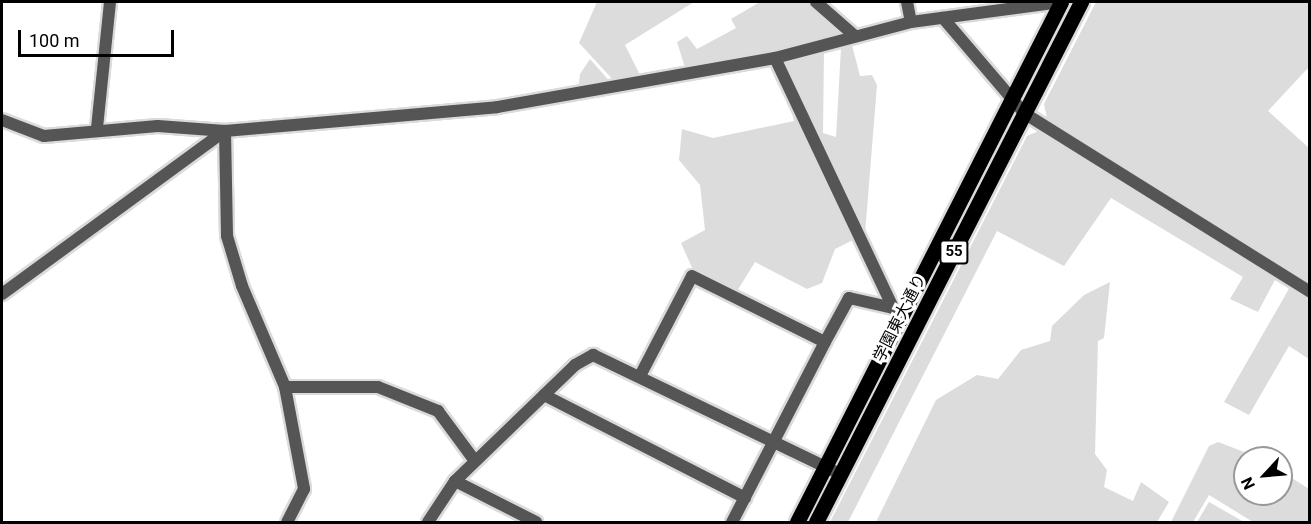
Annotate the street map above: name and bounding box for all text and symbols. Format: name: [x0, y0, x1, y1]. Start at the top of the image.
scale bar: [21, 18, 177, 56]
text: 100 m: [29, 30, 80, 51]
road number: 55: [939, 240, 969, 264]
street label: 学園東大通り: [870, 271, 930, 365]
north arrow: [1233, 446, 1293, 506]
text: N: [1237, 474, 1259, 492]

